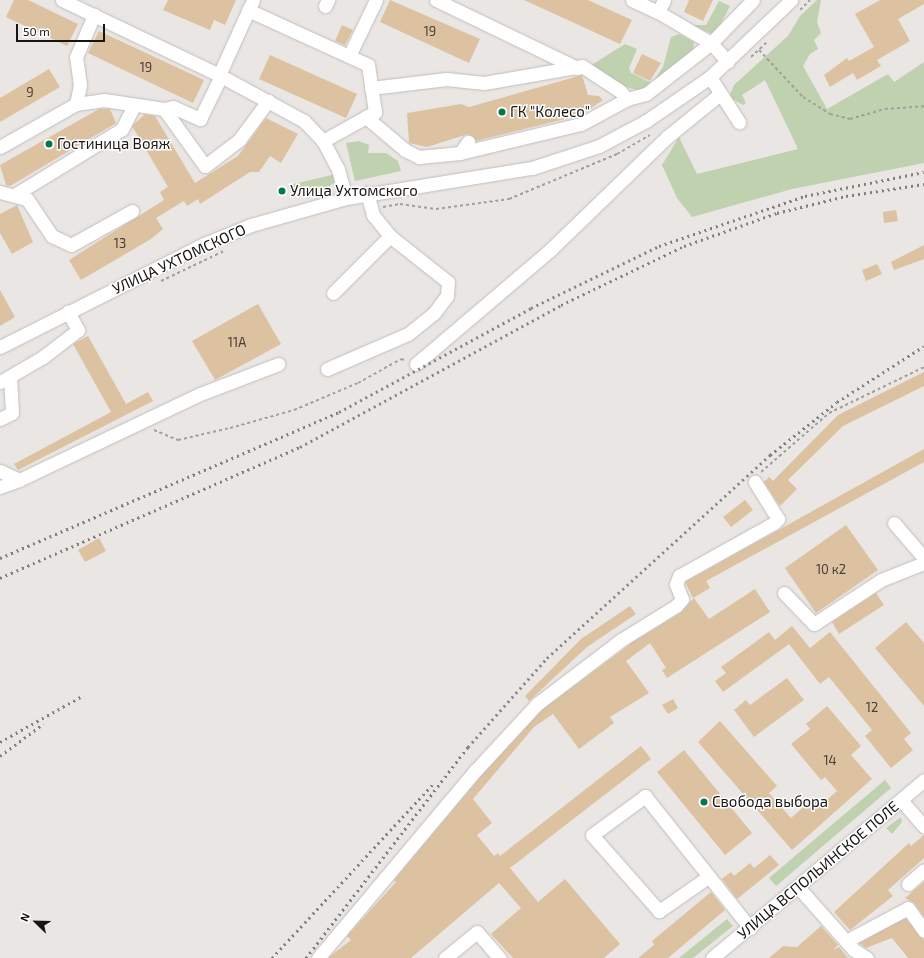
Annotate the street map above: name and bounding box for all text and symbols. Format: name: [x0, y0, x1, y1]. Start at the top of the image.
scale bar: [18, 16, 107, 42]
house number: 19: [424, 23, 436, 39]
text: 50 m: [23, 24, 50, 38]
house number: 19: [140, 59, 152, 75]
house number: 9: [26, 84, 34, 100]
place label: ГК "Колесо": [510, 103, 590, 121]
marker: ГК "Колесо": [497, 107, 507, 117]
place label: Гостиница Вояж: [57, 135, 170, 153]
marker: Гостиница Вояж: [44, 139, 54, 149]
place label: Улица Ухтомского: [290, 182, 418, 200]
marker: Улица Ухтомского: [277, 186, 287, 196]
street label: УЛИЦА УХТОМСКОГО: [109, 220, 249, 298]
house number: 13: [114, 235, 126, 251]
house number: 11А: [228, 334, 246, 350]
house number: 10 к2: [816, 561, 846, 577]
house number: 12: [866, 699, 878, 715]
house number: 14: [823, 752, 837, 768]
place label: Свобода выбора: [712, 793, 828, 811]
marker: Свобода выбора: [699, 797, 709, 807]
street label: УЛИЦА ВСПОЛЬИНСКОЕ ПОЛЕ: [734, 797, 902, 943]
north arrow: [16, 902, 56, 942]
text: N: [17, 911, 32, 923]

